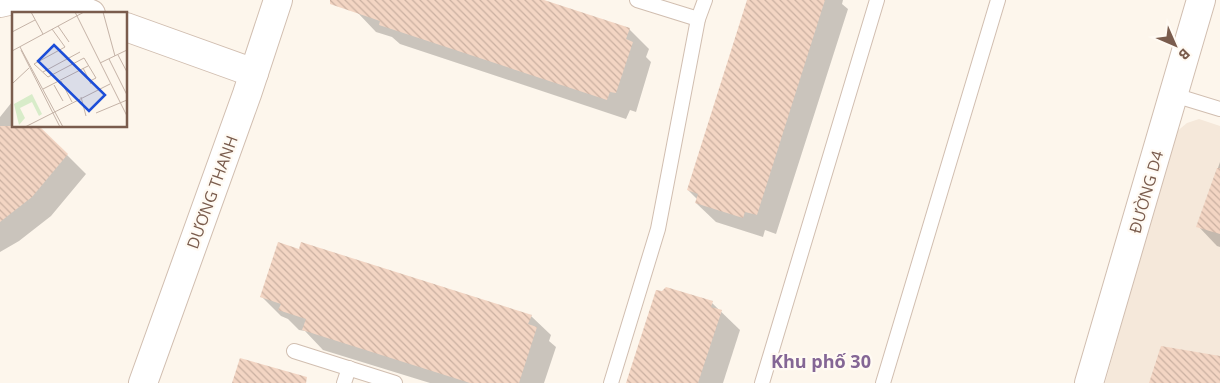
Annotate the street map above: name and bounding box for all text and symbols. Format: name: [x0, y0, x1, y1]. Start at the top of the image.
inset map: [12, 12, 128, 128]
north arrow: [1150, 20, 1200, 70]
text: B: [1175, 45, 1195, 65]
street label: DƯƠNG THANH: [181, 132, 243, 252]
street label: ĐƯỜNG D4: [1124, 148, 1168, 236]
district label: Khu phố 30: [771, 349, 871, 373]

